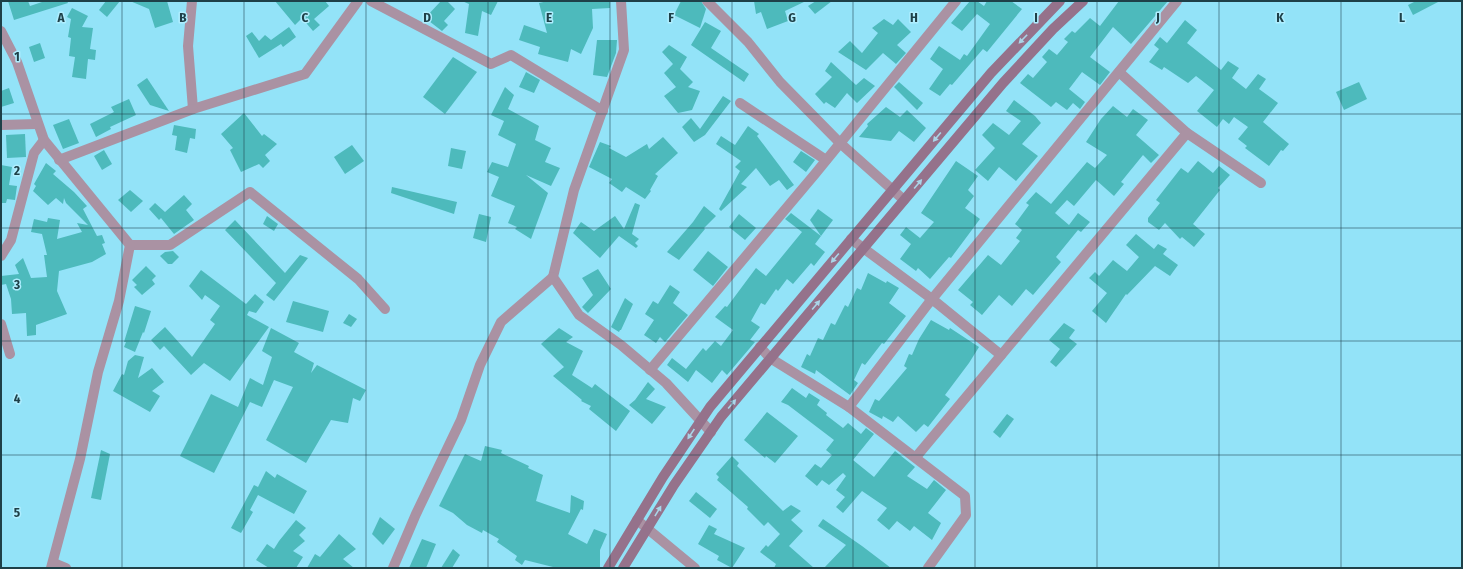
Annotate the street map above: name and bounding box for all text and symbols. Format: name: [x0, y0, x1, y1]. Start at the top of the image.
text: A: [56, 10, 65, 25]
text: B: [179, 10, 187, 25]
text: C: [302, 10, 309, 25]
text: D: [423, 10, 431, 25]
text: E: [546, 10, 552, 25]
text: F: [668, 10, 674, 25]
text: G: [788, 10, 796, 25]
text: H: [910, 10, 918, 25]
text: I: [1034, 10, 1038, 25]
text: J: [1155, 10, 1160, 25]
text: K: [1276, 10, 1284, 25]
text: L: [1399, 10, 1405, 25]
one-way arrow: [1018, 34, 1028, 44]
text: 1: [14, 49, 20, 64]
one-way arrow: [932, 131, 941, 142]
text: 2: [13, 163, 20, 178]
one-way arrow: [913, 178, 922, 189]
one-way arrow: [831, 252, 840, 263]
text: 3: [13, 277, 20, 292]
one-way arrow: [811, 299, 820, 310]
text: 4: [14, 391, 21, 406]
one-way arrow: [728, 399, 737, 409]
one-way arrow: [687, 429, 695, 439]
text: 5: [14, 505, 20, 520]
one-way arrow: [655, 505, 662, 517]

